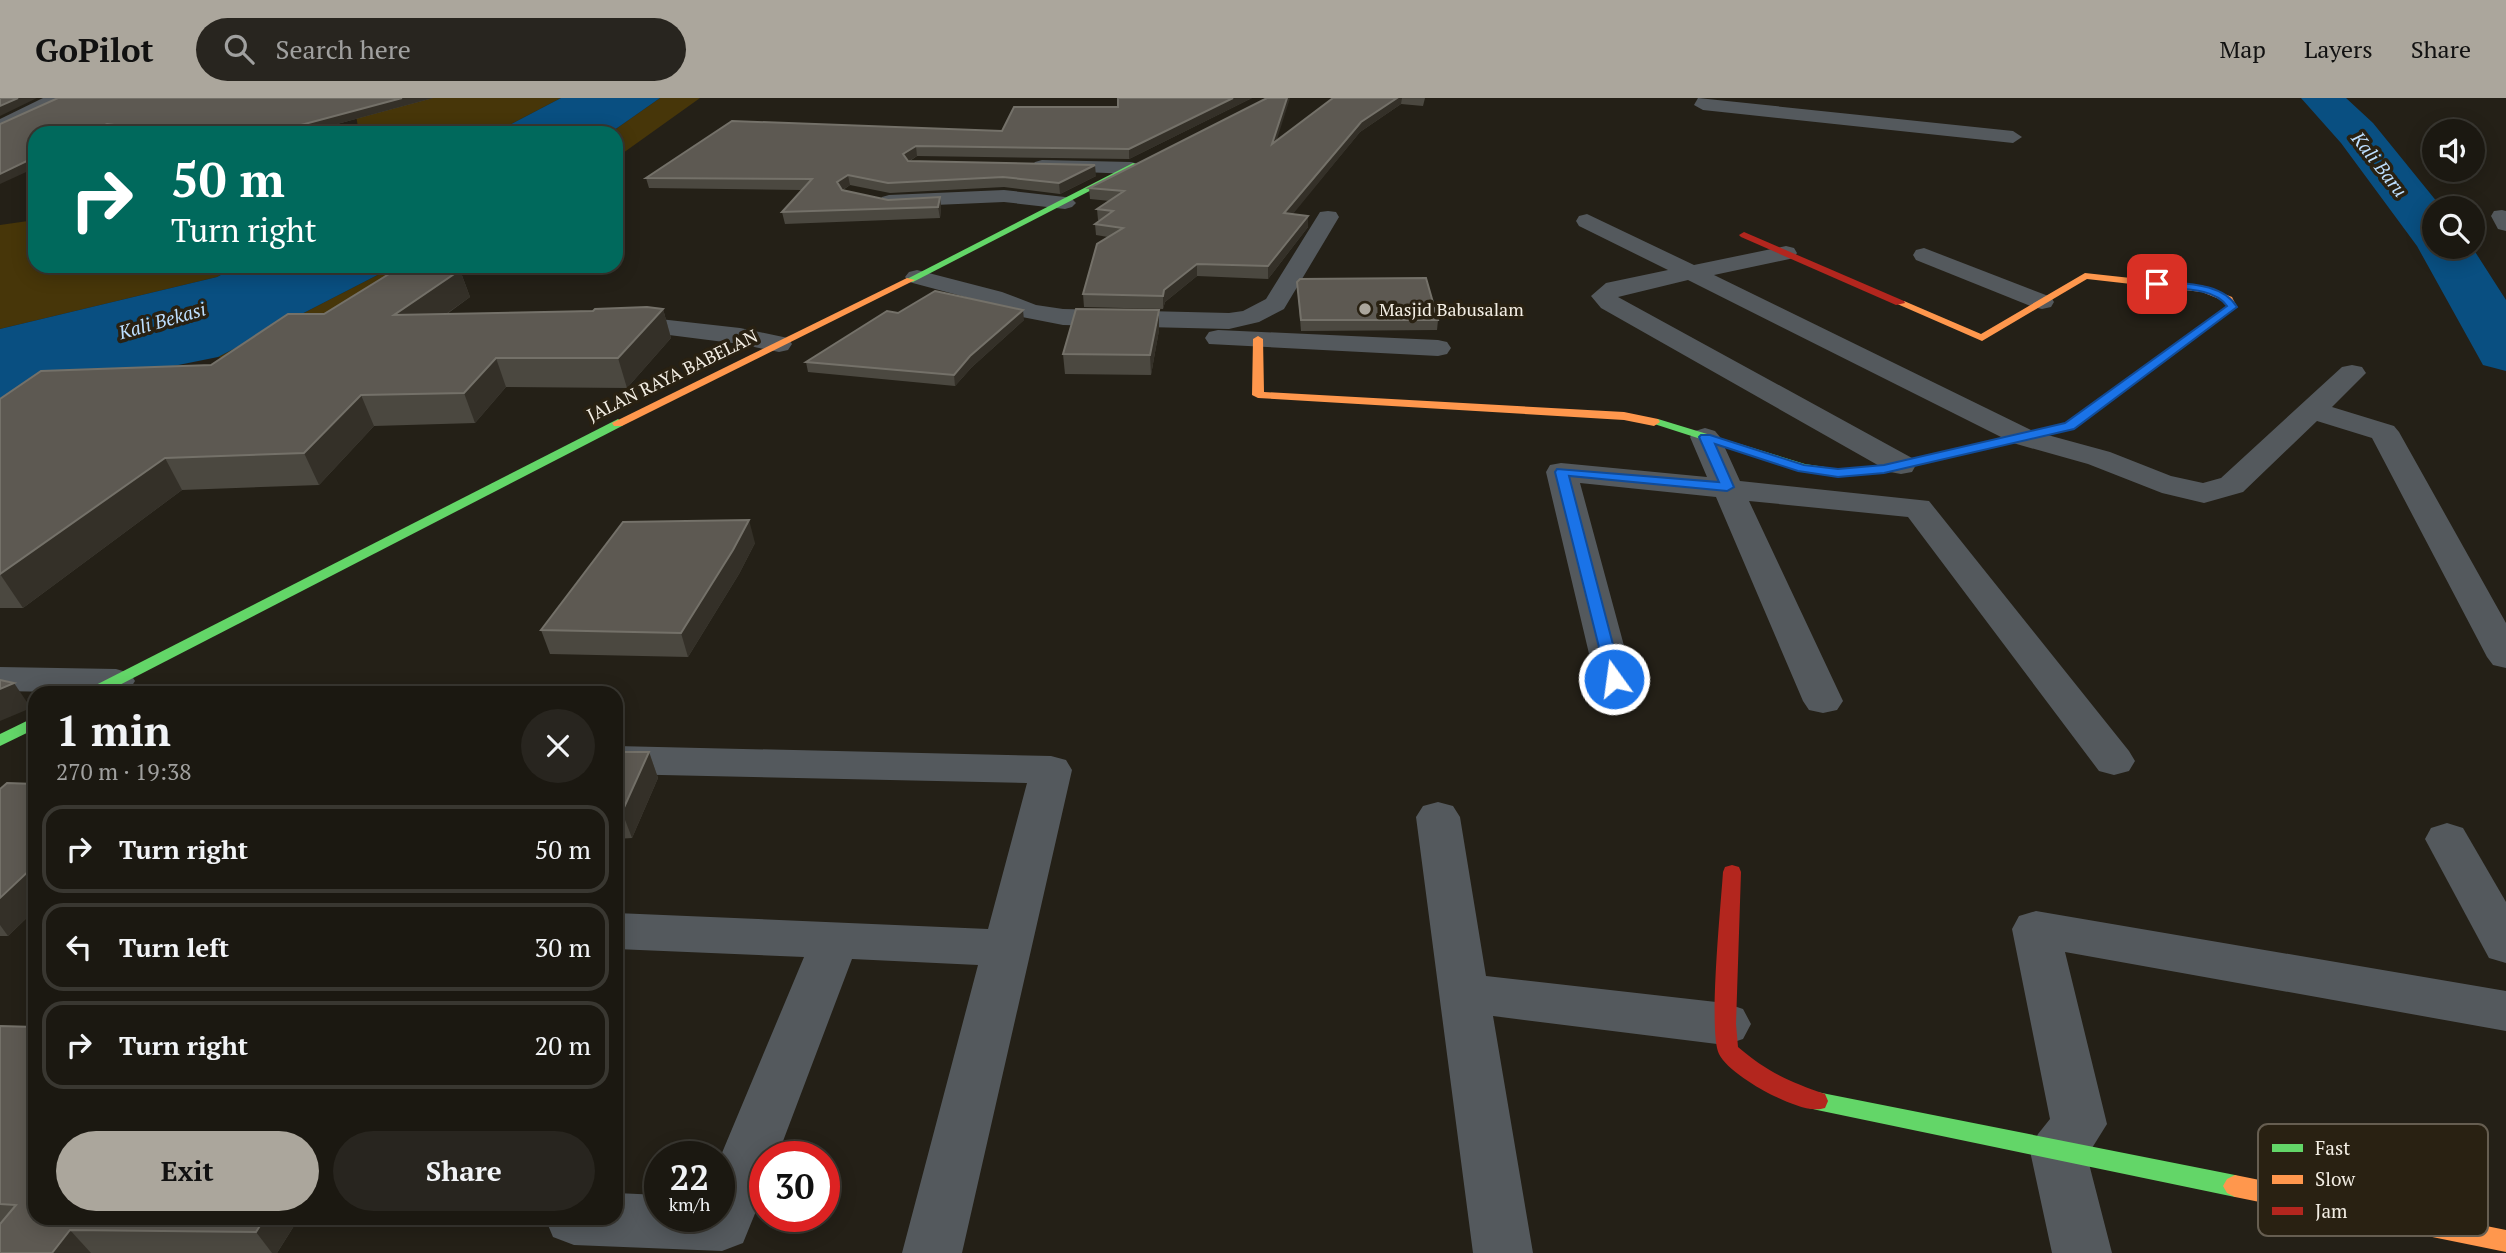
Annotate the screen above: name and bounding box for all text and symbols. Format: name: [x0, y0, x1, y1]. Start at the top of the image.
search box: [196, 18, 686, 81]
text: GoPilot: [35, 28, 154, 71]
icon: search: [220, 30, 258, 68]
text: Search here: [276, 32, 411, 66]
text: Map: [2219, 33, 2266, 65]
text: Layers: [2304, 33, 2373, 65]
text: Share: [2411, 33, 2471, 65]
map controls: [2422, 119, 2485, 259]
button: sound: [2422, 119, 2485, 182]
water label: Kali Baru: [2346, 125, 2413, 202]
text: 50 m: [171, 146, 285, 211]
icon: right: [56, 154, 147, 245]
button: search: [2422, 196, 2485, 259]
text: Turn right: [171, 209, 317, 251]
pin: [2127, 254, 2187, 314]
icon: arrive: [2138, 265, 2176, 303]
water label: Kali Bekasi: [115, 295, 209, 345]
place label: Masjid Babusalam: [1379, 297, 1524, 321]
marker: Masjid Babusalam: [1357, 301, 1373, 317]
street label: JALAN RAYA BABELAN: [583, 323, 761, 427]
position arrow: [1577, 642, 1651, 716]
text: 1 min: [56, 702, 171, 758]
button: close: [521, 709, 595, 783]
text: 270 m · 19:38: [56, 756, 191, 787]
icon: right: [60, 830, 98, 868]
text: Turn right: [119, 832, 248, 866]
text: 50 m: [535, 832, 591, 866]
icon: left: [60, 928, 98, 966]
text: Turn left: [119, 930, 229, 964]
text: 30 m: [535, 930, 591, 964]
icon: right: [60, 1026, 98, 1064]
text: Turn right: [119, 1028, 248, 1062]
text: 20 m: [535, 1028, 591, 1062]
legend: [2258, 1124, 2488, 1236]
button: Exit: [56, 1131, 319, 1211]
button: Share: [333, 1131, 595, 1211]
text: Fast: [2315, 1135, 2350, 1160]
speed limit sign: 30: [749, 1141, 840, 1232]
text: 22: [670, 1154, 709, 1200]
text: Slow: [2315, 1166, 2356, 1191]
text: km/h: [669, 1192, 710, 1216]
text: Jam: [2315, 1198, 2348, 1223]

